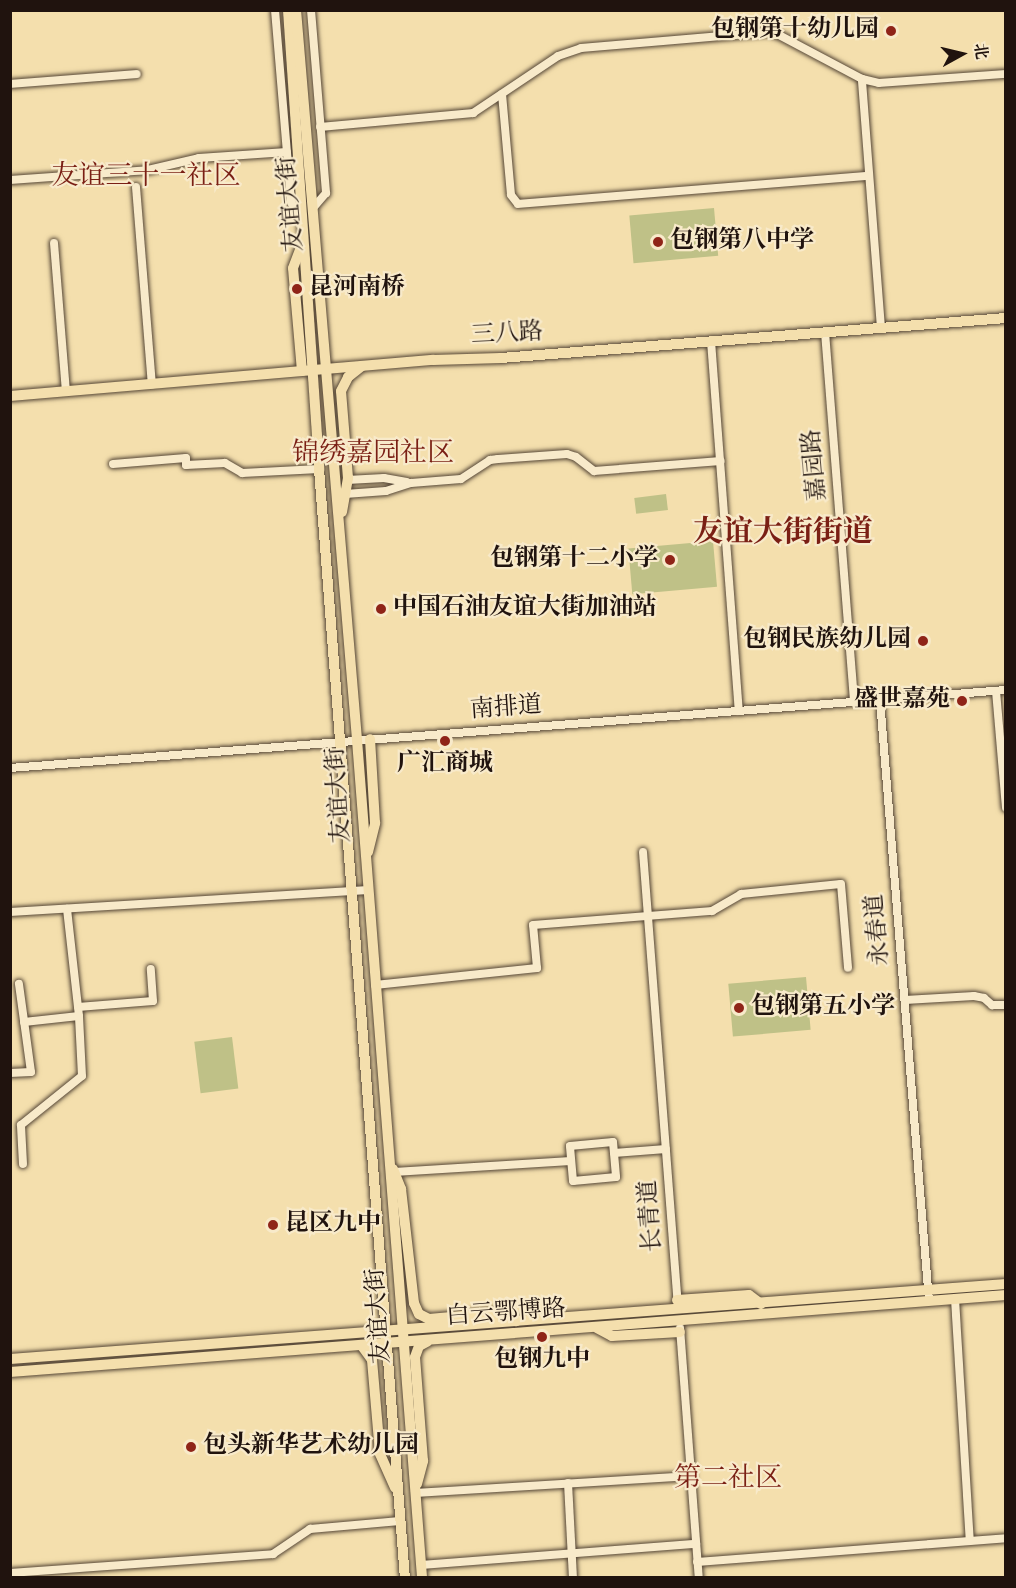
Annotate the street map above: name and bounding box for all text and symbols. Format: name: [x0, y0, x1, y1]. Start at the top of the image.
place label: 包钢第十幼儿园: [711, 17, 879, 45]
marker: 包钢第十幼儿园: [884, 24, 898, 38]
north arrow: [932, 24, 992, 84]
text: 北: [968, 42, 992, 61]
street label: 友谊大街: [273, 155, 311, 253]
district label: 友谊三十一社区: [52, 162, 240, 194]
place label: 包钢第八中学: [670, 228, 814, 256]
marker: 包钢第八中学: [651, 235, 665, 249]
place label: 昆河南桥: [309, 275, 405, 303]
marker: 昆河南桥: [290, 282, 304, 296]
street label: 三八路: [470, 319, 544, 351]
street label: 嘉园路: [799, 428, 833, 502]
district label: 锦绣嘉园社区: [292, 439, 454, 471]
district label: 友谊大街街道: [693, 515, 873, 551]
place label: 包钢第十二小学: [490, 546, 658, 574]
marker: 包钢第十二小学: [663, 553, 677, 567]
place label: 中国石油友谊大街加油站: [393, 595, 657, 623]
marker: 中国石油友谊大街加油站: [374, 602, 388, 616]
place label: 包钢民族幼儿园: [743, 627, 911, 655]
marker: 包钢民族幼儿园: [916, 634, 930, 648]
place label: 盛世嘉苑: [854, 687, 950, 715]
street label: 南排道: [469, 692, 543, 726]
marker: 盛世嘉苑: [955, 694, 969, 708]
marker: 广汇商城: [438, 734, 452, 748]
street label: 友谊大街: [322, 746, 358, 844]
place label: 广汇商城: [397, 751, 493, 779]
street label: 永春道: [862, 893, 896, 967]
place label: 包钢第五小学: [751, 994, 895, 1022]
marker: 包钢第五小学: [732, 1001, 746, 1015]
street label: 长青道: [635, 1179, 669, 1253]
place label: 昆区九中: [285, 1211, 381, 1239]
marker: 昆区九中: [266, 1218, 280, 1232]
street label: 友谊大街: [362, 1267, 398, 1365]
street label: 白云鄂博路: [445, 1295, 567, 1333]
marker: 包钢九中: [535, 1330, 549, 1344]
place label: 包钢九中: [494, 1347, 590, 1375]
place label: 包头新华艺术幼儿园: [203, 1433, 419, 1461]
marker: 包头新华艺术幼儿园: [184, 1440, 198, 1454]
district label: 第二社区: [674, 1464, 782, 1496]

